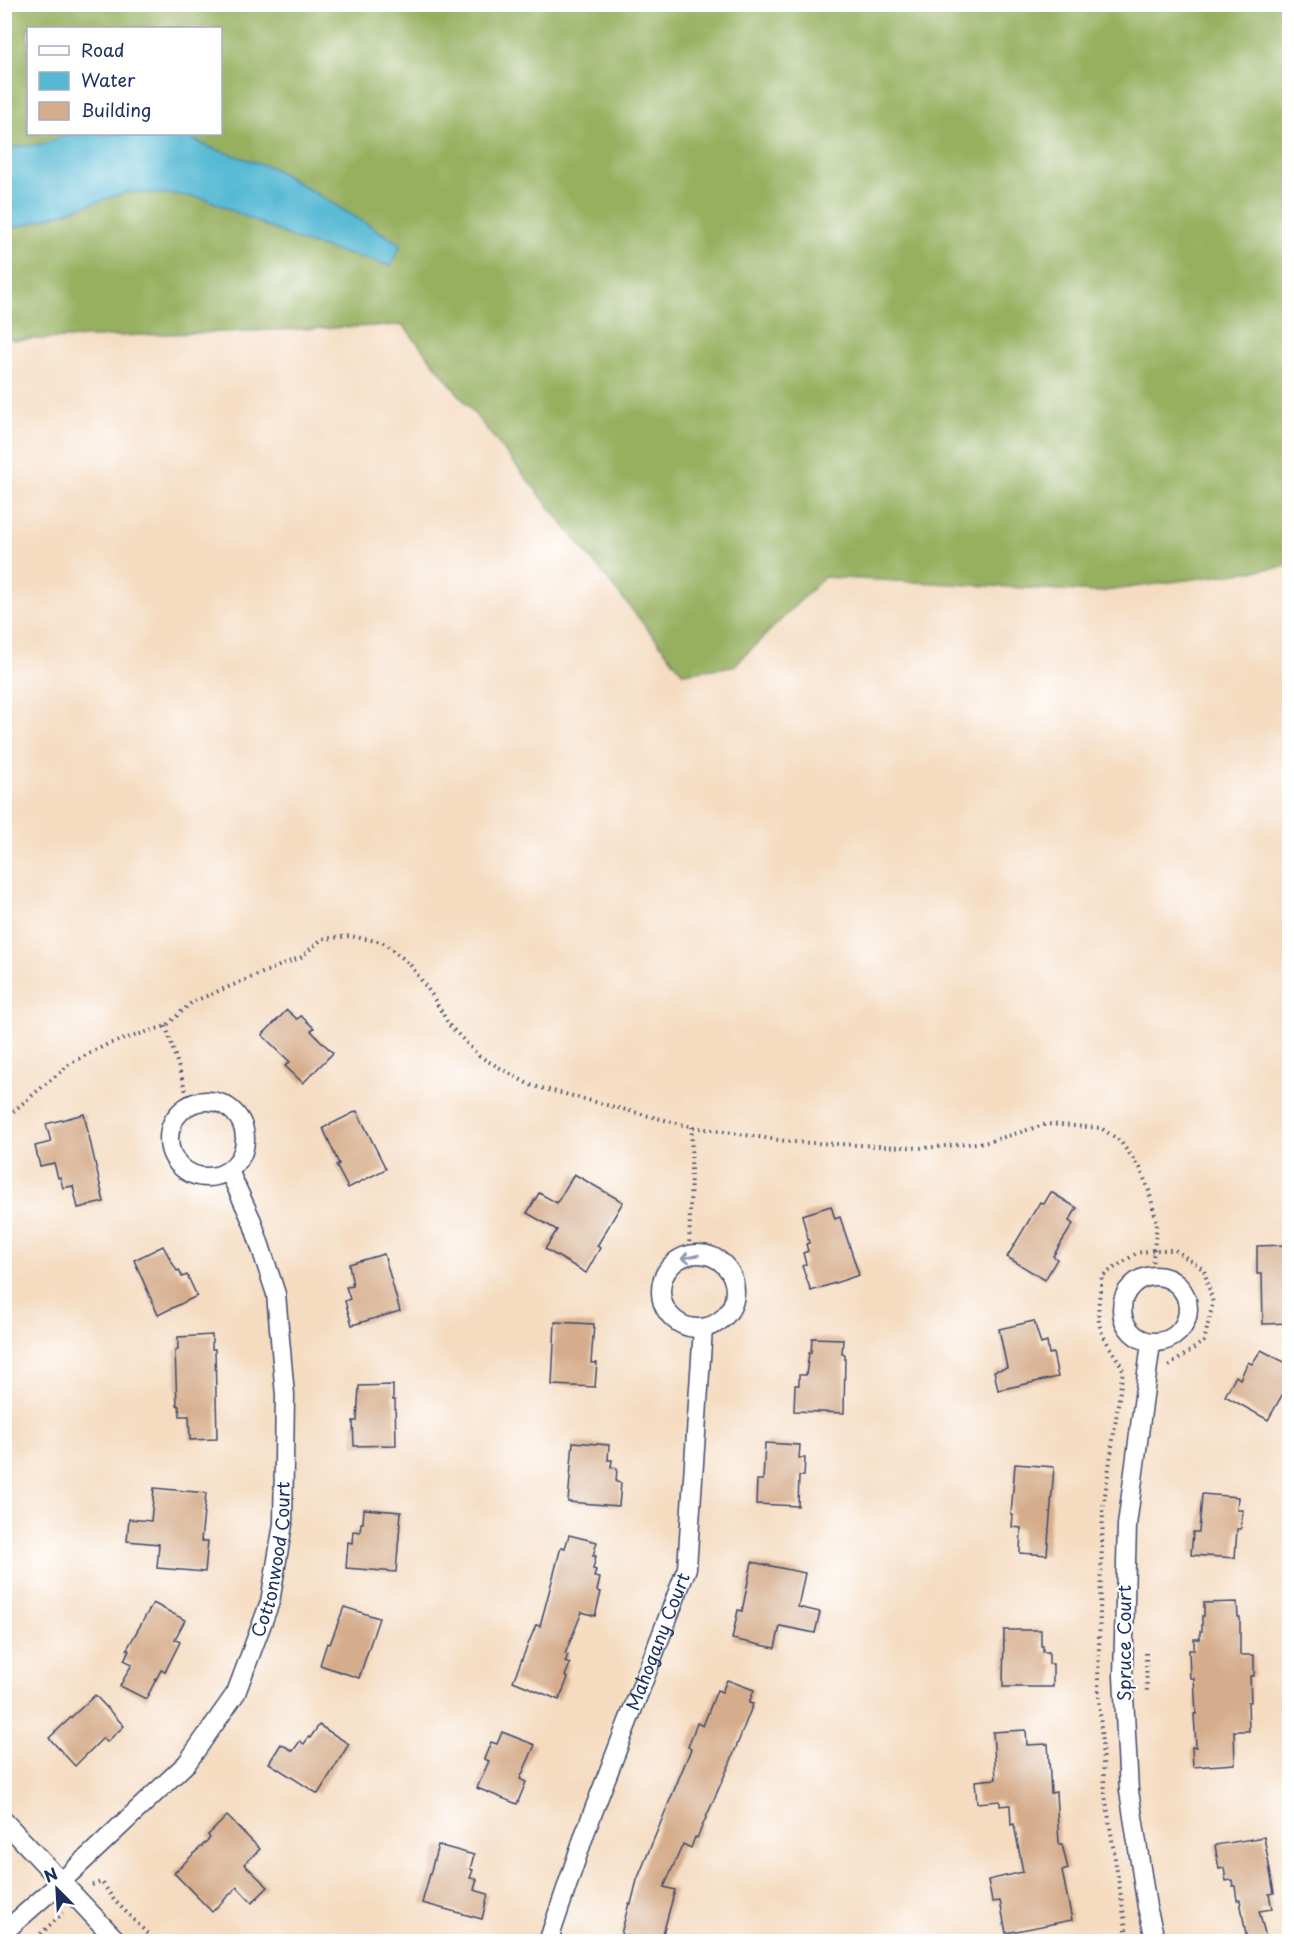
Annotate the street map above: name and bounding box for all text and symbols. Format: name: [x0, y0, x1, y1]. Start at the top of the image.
legend: [27, 27, 222, 135]
text: Road: [81, 36, 125, 63]
text: Water: [81, 66, 136, 93]
text: Building: [81, 96, 151, 123]
one-way arrow: [681, 1251, 700, 1263]
street label: Cottonwood Court: [243, 1481, 296, 1641]
street label: Mahogany Court: [618, 1568, 696, 1714]
street label: Spruce Court: [1110, 1585, 1137, 1701]
north arrow: [27, 1859, 87, 1919]
text: N: [40, 1861, 61, 1888]

